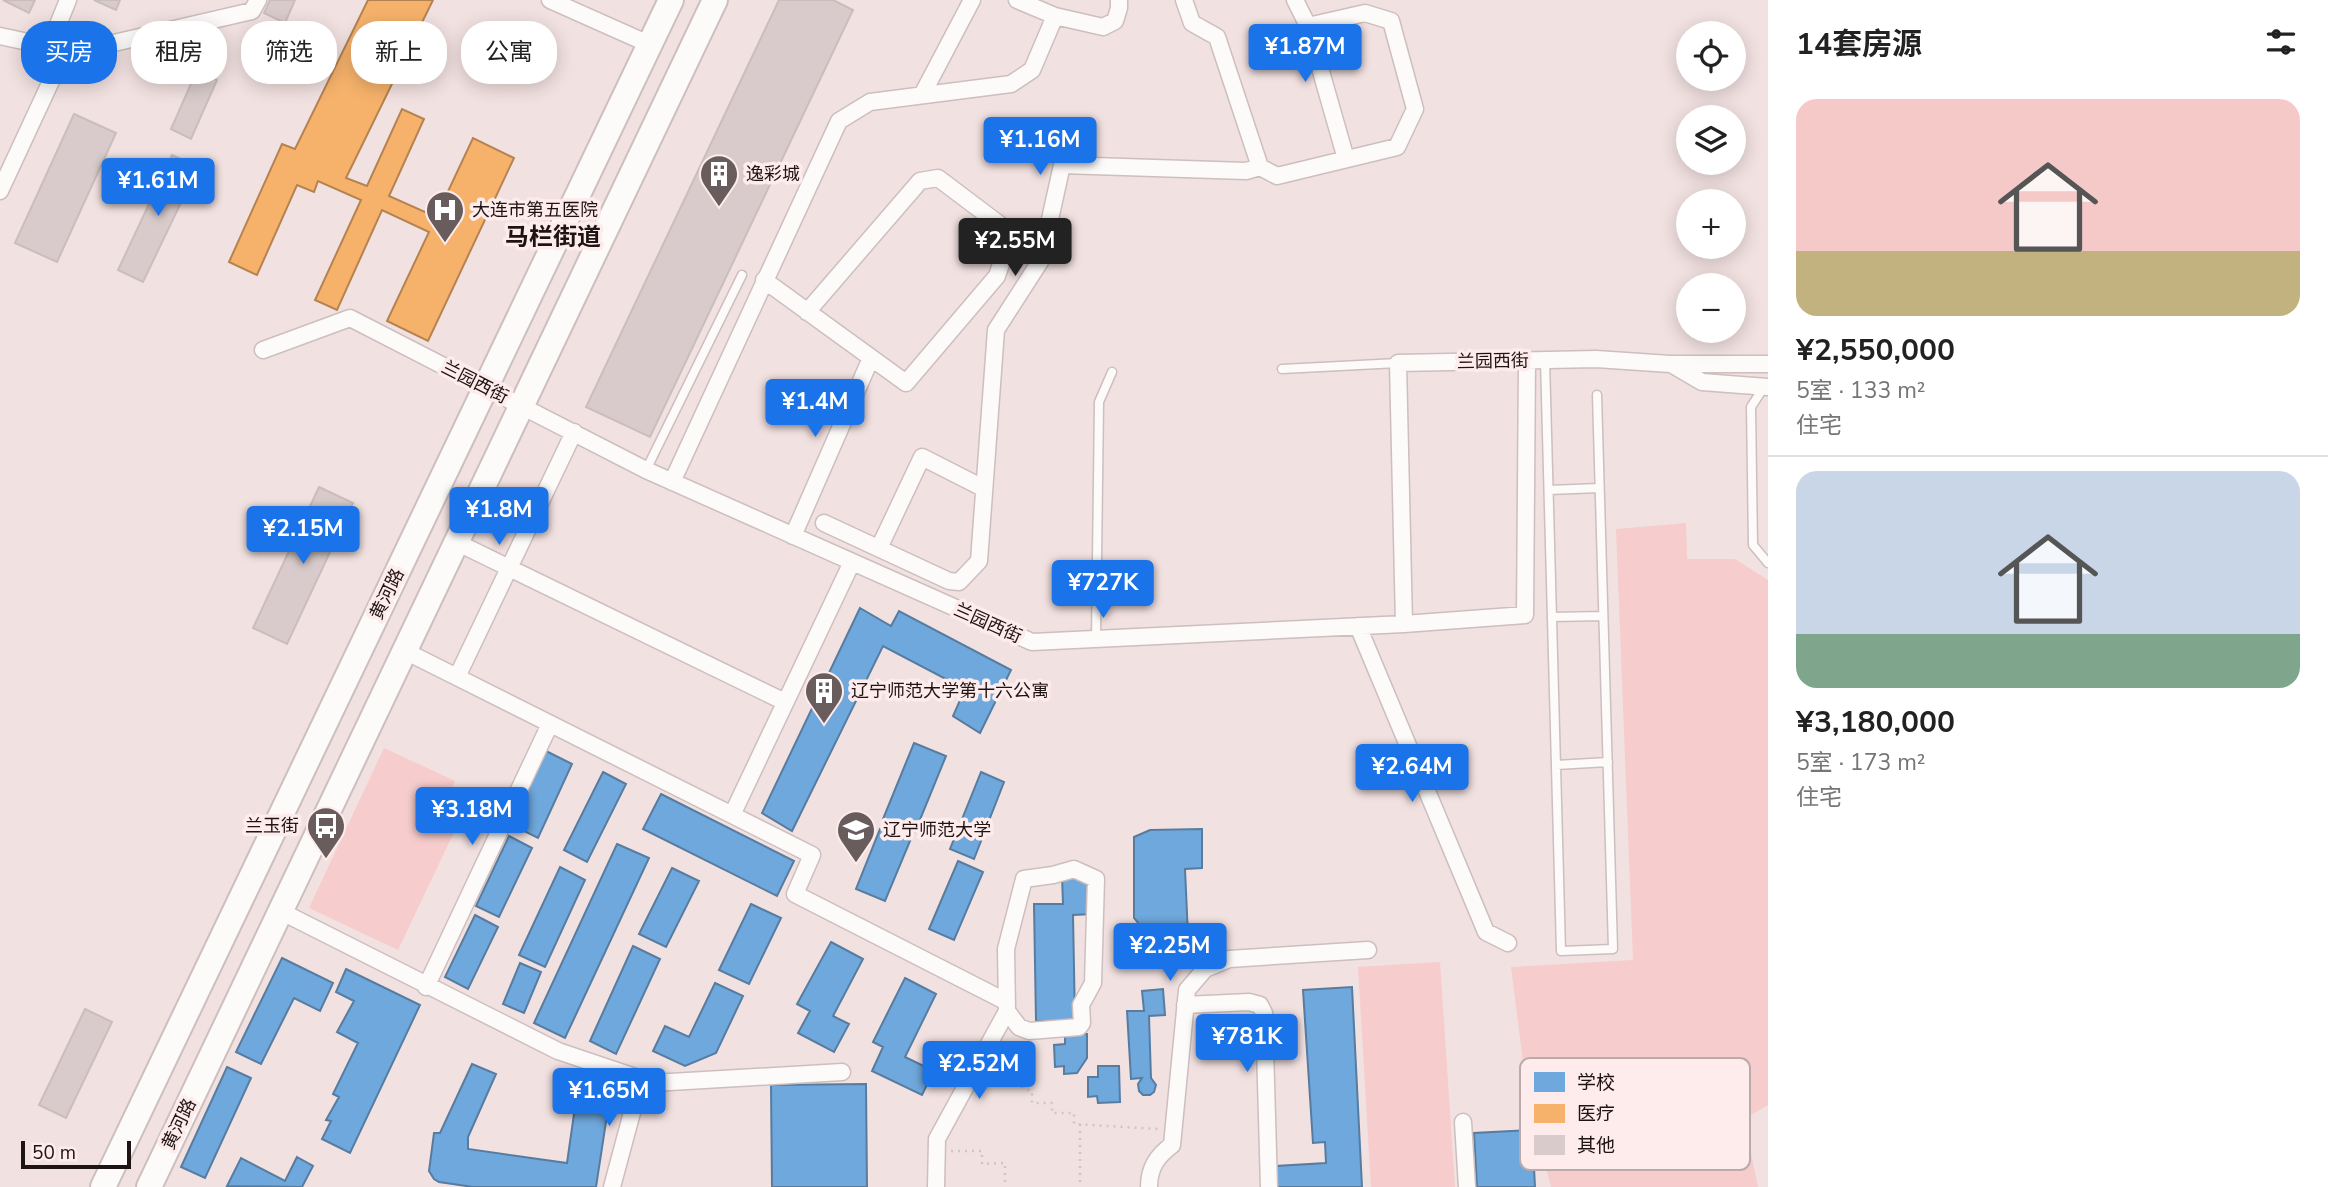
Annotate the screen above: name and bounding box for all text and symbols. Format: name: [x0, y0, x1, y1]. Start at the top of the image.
chip: 买房: [21, 21, 117, 84]
chip: 租房: [131, 21, 227, 84]
chip: 筛选: [241, 21, 337, 84]
chip: 新上: [351, 21, 447, 84]
chip: 公寓: [461, 21, 557, 84]
map controls: [1676, 21, 1746, 343]
button: locate: [1676, 21, 1746, 91]
icon: filters: [2262, 23, 2300, 61]
pin: ¥1.87M: [1248, 24, 1362, 84]
text: 14套房源: [1796, 24, 1922, 65]
text: ¥1.87M: [1265, 31, 1345, 62]
button: layers: [1676, 105, 1746, 175]
pin: ¥1.16M: [983, 118, 1097, 177]
text: ¥1.16M: [1000, 124, 1080, 155]
icon: home: [1985, 144, 2111, 270]
building icon: 逸彩城: [698, 153, 740, 208]
pin: ¥1.61M: [101, 158, 215, 218]
place label: 逸彩城: [746, 162, 800, 186]
text: ¥1.61M: [118, 165, 198, 196]
hospital icon: 大连市第五医院: [424, 189, 466, 244]
button: +: [1676, 189, 1746, 259]
place label: 大连市第五医院: [472, 198, 598, 222]
pin: ¥2.55M: [958, 218, 1072, 278]
district label: 马栏街道: [505, 221, 601, 253]
text: ¥2.55M: [975, 225, 1055, 256]
button: −: [1676, 273, 1746, 343]
text: ¥2,550,000: [1796, 330, 1955, 371]
street label: 兰园西街: [1457, 348, 1529, 374]
street label: 兰园西街: [437, 355, 513, 409]
text: 5室 · 133 m²: [1796, 375, 1926, 406]
pin: ¥1.4M: [766, 380, 864, 439]
text: ¥1.4M: [781, 386, 849, 417]
text: 住宅: [1796, 410, 1842, 441]
pin: ¥1.8M: [450, 488, 548, 547]
text: ¥1.8M: [465, 494, 533, 525]
pin: ¥2.15M: [246, 506, 360, 566]
text: ¥2.15M: [263, 513, 343, 544]
icon: home: [1985, 516, 2111, 642]
pin: ¥727K: [1054, 560, 1152, 620]
street label: 黄河路: [364, 564, 410, 624]
text: ¥727K: [1068, 567, 1138, 598]
street label: 兰园西街: [950, 597, 1026, 649]
building icon: 辽宁师范大学第十六公寓: [803, 670, 845, 725]
place label: 辽宁师范大学第十六公寓: [851, 679, 1049, 703]
text: ¥3,180,000: [1796, 702, 1955, 743]
pin: ¥2.64M: [1355, 744, 1469, 804]
text: 5室 · 173 m²: [1796, 747, 1926, 778]
text: ¥2.64M: [1372, 751, 1452, 782]
text: 住宅: [1796, 782, 1842, 813]
pin: ¥3.18M: [415, 788, 529, 847]
text: ¥3.18M: [432, 794, 512, 825]
bus stop icon: 兰玉街: [305, 805, 347, 860]
school or university icon: 辽宁师范大学: [835, 809, 877, 864]
place label: 兰玉街: [245, 814, 299, 838]
place label: 辽宁师范大学: [883, 818, 991, 842]
pin: ¥2.25M: [1113, 923, 1227, 983]
text: ¥2.25M: [1130, 930, 1210, 961]
pin: ¥781K: [1198, 1014, 1296, 1074]
text: ¥781K: [1212, 1021, 1282, 1052]
pin: ¥2.52M: [922, 1042, 1036, 1101]
text: ¥2.52M: [939, 1048, 1019, 1079]
legend: [1520, 1058, 1750, 1170]
pin: ¥1.65M: [552, 1068, 666, 1128]
text: 学校: [1577, 1070, 1615, 1096]
text: ¥1.65M: [569, 1075, 649, 1106]
street label: 黄河路: [156, 1094, 202, 1154]
text: 医疗: [1577, 1101, 1615, 1127]
text: 其他: [1577, 1133, 1615, 1159]
scale bar: [21, 1138, 131, 1170]
text: 50 m: [32, 1140, 76, 1166]

